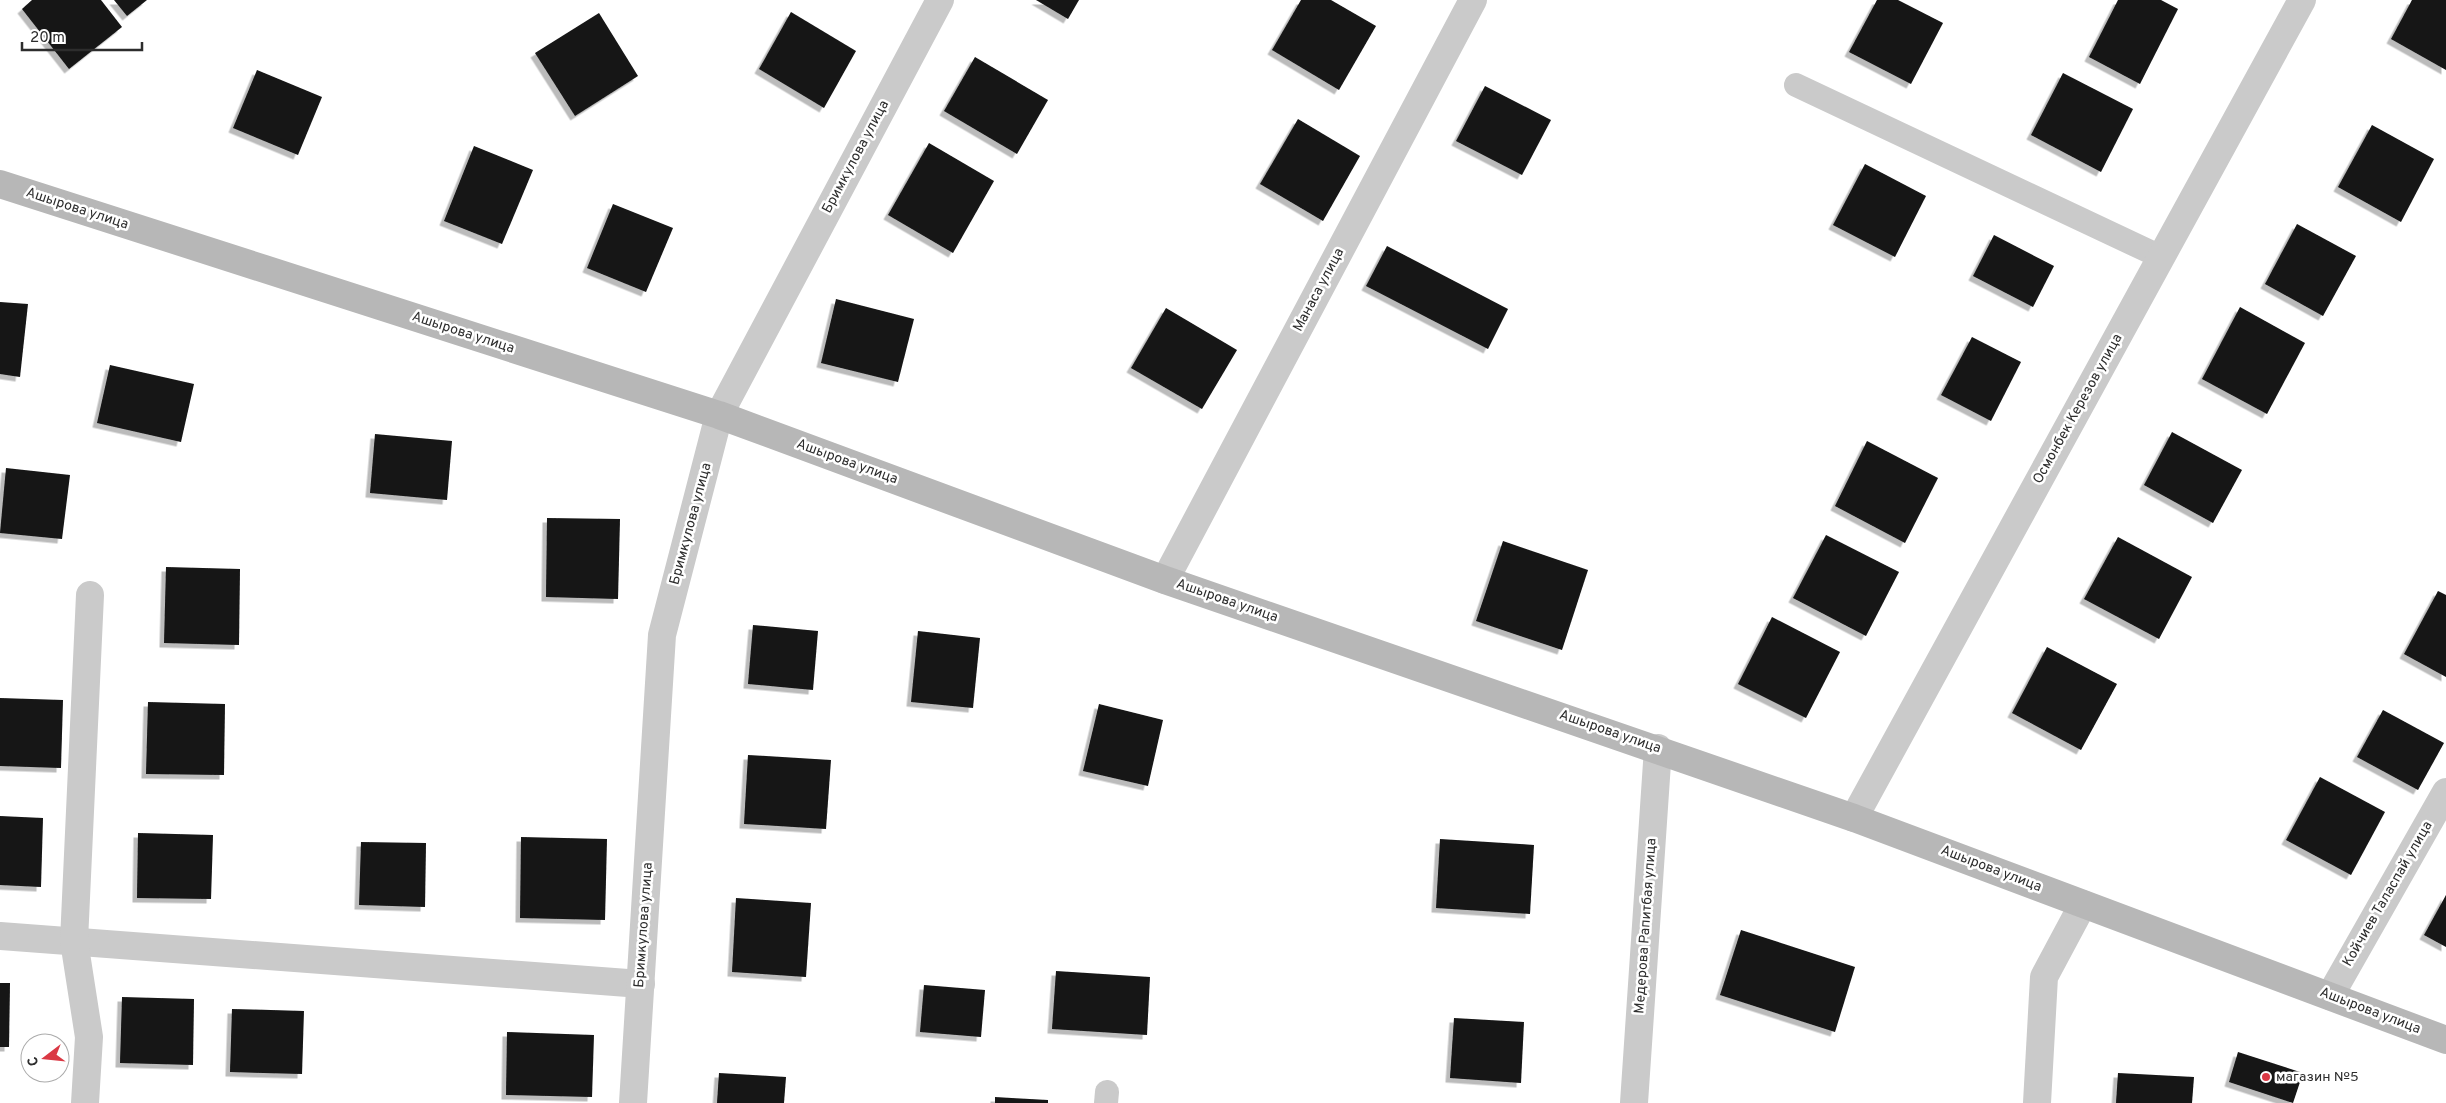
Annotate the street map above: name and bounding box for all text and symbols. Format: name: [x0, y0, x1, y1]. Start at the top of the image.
scale bar: [22, 20, 142, 52]
text: 20 m: [30, 29, 65, 48]
street label: Бримкулова улица: [819, 98, 893, 216]
street label: Ашырова улица: [24, 184, 130, 234]
street label: Манаса улица: [1290, 245, 1348, 335]
street label: Ашырова улица: [410, 308, 516, 358]
street label: Осмонбек Керезов улица: [2030, 331, 2126, 487]
street label: Ашырова улица: [794, 436, 900, 488]
street label: Бримкулова улица: [667, 461, 715, 587]
street label: Ашырова улица: [1174, 576, 1280, 626]
street label: Ашырова улица: [1557, 707, 1663, 757]
street label: Койчиев Таласпай улица: [2339, 818, 2437, 970]
street label: Медерова Рапитбая улица: [1631, 838, 1661, 1014]
street label: Ашырова улица: [1938, 842, 2044, 896]
street label: Бримкулова улица: [631, 862, 657, 988]
street label: Ашырова улица: [2317, 984, 2423, 1038]
north arrow: [20, 1033, 70, 1083]
text: С: [25, 1054, 43, 1068]
place label: магазин №5: [2276, 1069, 2359, 1086]
marker: магазин №5: [2260, 1071, 2272, 1083]

